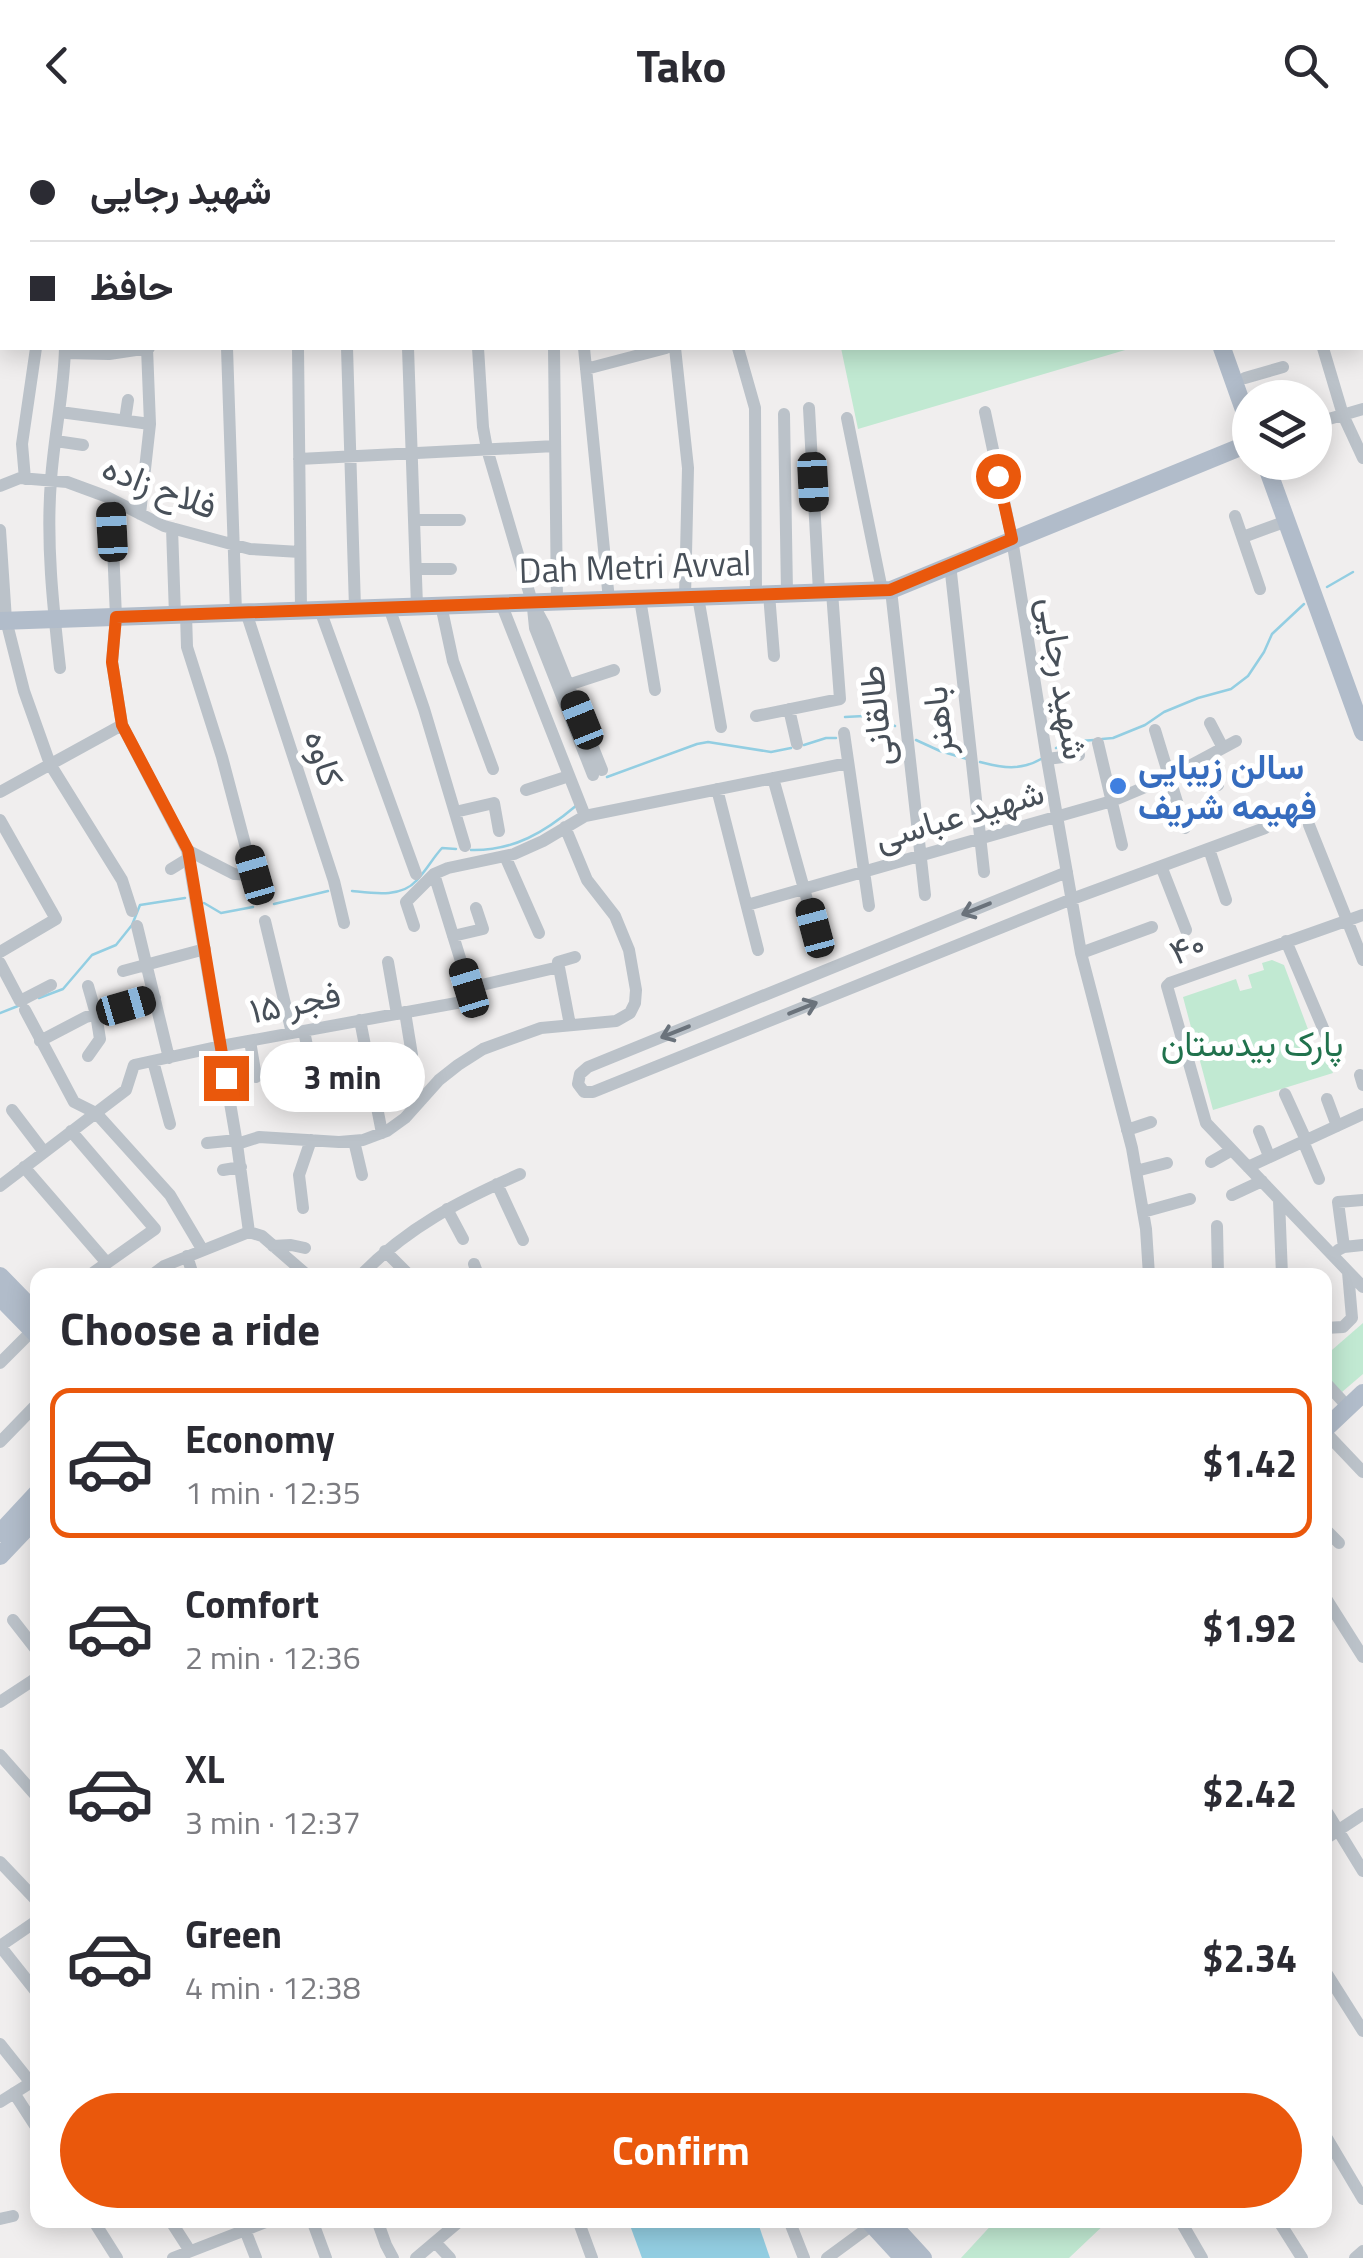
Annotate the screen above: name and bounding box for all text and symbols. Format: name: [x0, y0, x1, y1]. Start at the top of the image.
text: Tako: [636, 31, 727, 99]
icon: back: [30, 38, 85, 93]
icon: search: [1278, 38, 1333, 93]
text: شهید رجایی: [90, 161, 272, 219]
text: حافظ: [90, 257, 173, 315]
map controls: [1232, 380, 1332, 480]
button: layers: [1232, 380, 1332, 480]
street label: فلاح زاده: [95, 439, 225, 533]
car: [796, 451, 830, 513]
route start: [976, 454, 1021, 499]
car: [95, 501, 129, 563]
street label: Dah Metri Avval: [518, 535, 752, 597]
street label: شهید رجایی: [1024, 593, 1104, 763]
street label: طالقانی: [843, 663, 907, 769]
street label: باهنر: [907, 684, 968, 759]
car: [557, 687, 607, 753]
street label: کاوه: [291, 723, 359, 793]
place label: سالن زیبایی فهیمه شریف: [1138, 739, 1317, 833]
street label: شهید عباسی: [868, 764, 1050, 864]
marker: سالن زیبایی فهیمه شریف: [1107, 775, 1129, 797]
car: [232, 842, 278, 908]
car: [793, 895, 837, 961]
one-way arrow: [962, 901, 992, 919]
street label: ۴۰: [1161, 915, 1213, 979]
car: [446, 955, 492, 1021]
street label: فجر ۱۵: [245, 967, 345, 1037]
car: [93, 983, 159, 1029]
one-way arrow: [787, 997, 817, 1015]
park label: پارک بیدستان: [1161, 1016, 1343, 1070]
one-way arrow: [661, 1024, 691, 1042]
callout: 3 min: [261, 1043, 426, 1113]
text: 3 min: [304, 1053, 381, 1101]
route end: [204, 1056, 249, 1101]
text: Choose a ride: [60, 1294, 320, 1362]
text: Economy: [185, 1410, 335, 1468]
icon: car: [65, 1418, 155, 1508]
text: $1.42: [1202, 1434, 1297, 1492]
text: 1 min · 12:35: [185, 1468, 361, 1516]
text: Comfort: [185, 1575, 319, 1633]
icon: car: [65, 1583, 155, 1673]
text: $1.92: [1202, 1599, 1297, 1657]
text: 2 min · 12:36: [185, 1633, 361, 1681]
text: XL: [185, 1740, 225, 1798]
icon: car: [65, 1748, 155, 1838]
text: $2.42: [1202, 1764, 1297, 1822]
text: 3 min · 12:37: [185, 1798, 361, 1846]
text: Green: [185, 1905, 282, 1963]
icon: car: [65, 1913, 155, 2003]
text: $2.34: [1202, 1929, 1297, 1987]
text: 4 min · 12:38: [185, 1963, 361, 2011]
button: Confirm: [60, 2093, 1302, 2208]

